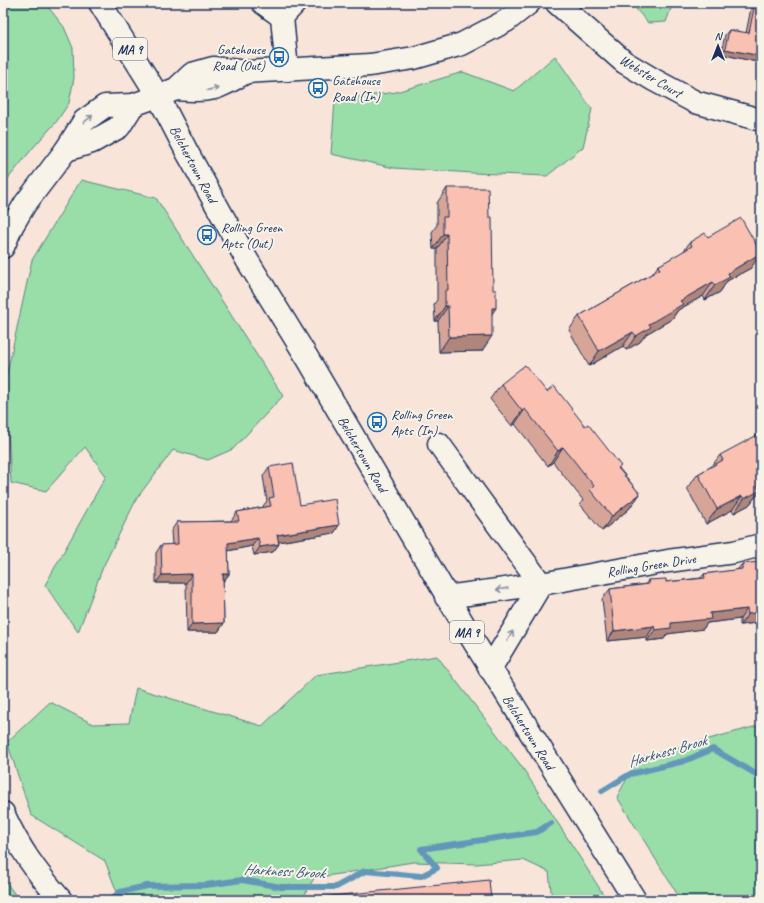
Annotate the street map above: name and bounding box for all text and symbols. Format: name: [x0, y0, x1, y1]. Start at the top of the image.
north arrow: [698, 26, 738, 66]
text: N: [715, 29, 724, 43]
road number: MA 9: [113, 38, 147, 60]
place label: Gatehouse Road (Out): [212, 41, 266, 74]
bus stop icon: Gatehouse Road (Out): [268, 46, 290, 68]
street label: Webster Court: [617, 51, 687, 103]
place label: Gatehouse Road (In): [332, 72, 381, 105]
bus stop icon: Gatehouse Road (In): [307, 77, 329, 99]
one-way arrow: [206, 85, 219, 93]
one-way arrow: [83, 114, 93, 123]
street label: Belchertown Road: [166, 123, 222, 208]
place label: Rolling Green Apts (Out): [221, 219, 283, 252]
bus stop icon: Rolling Green Apts (Out): [196, 224, 218, 246]
place label: Rolling Green Apts (In): [391, 406, 453, 439]
bus stop icon: Rolling Green Apts (In): [366, 411, 388, 433]
street label: Belchertown Road: [334, 413, 392, 498]
street label: Rolling Green Drive: [605, 550, 698, 581]
one-way arrow: [496, 585, 509, 593]
road number: MA 9: [450, 621, 484, 643]
one-way arrow: [507, 630, 515, 642]
street label: Belchertown Road: [499, 692, 560, 775]
water label: Harkness Brook: [626, 731, 711, 772]
water label: Harkness Brook: [243, 860, 327, 883]

